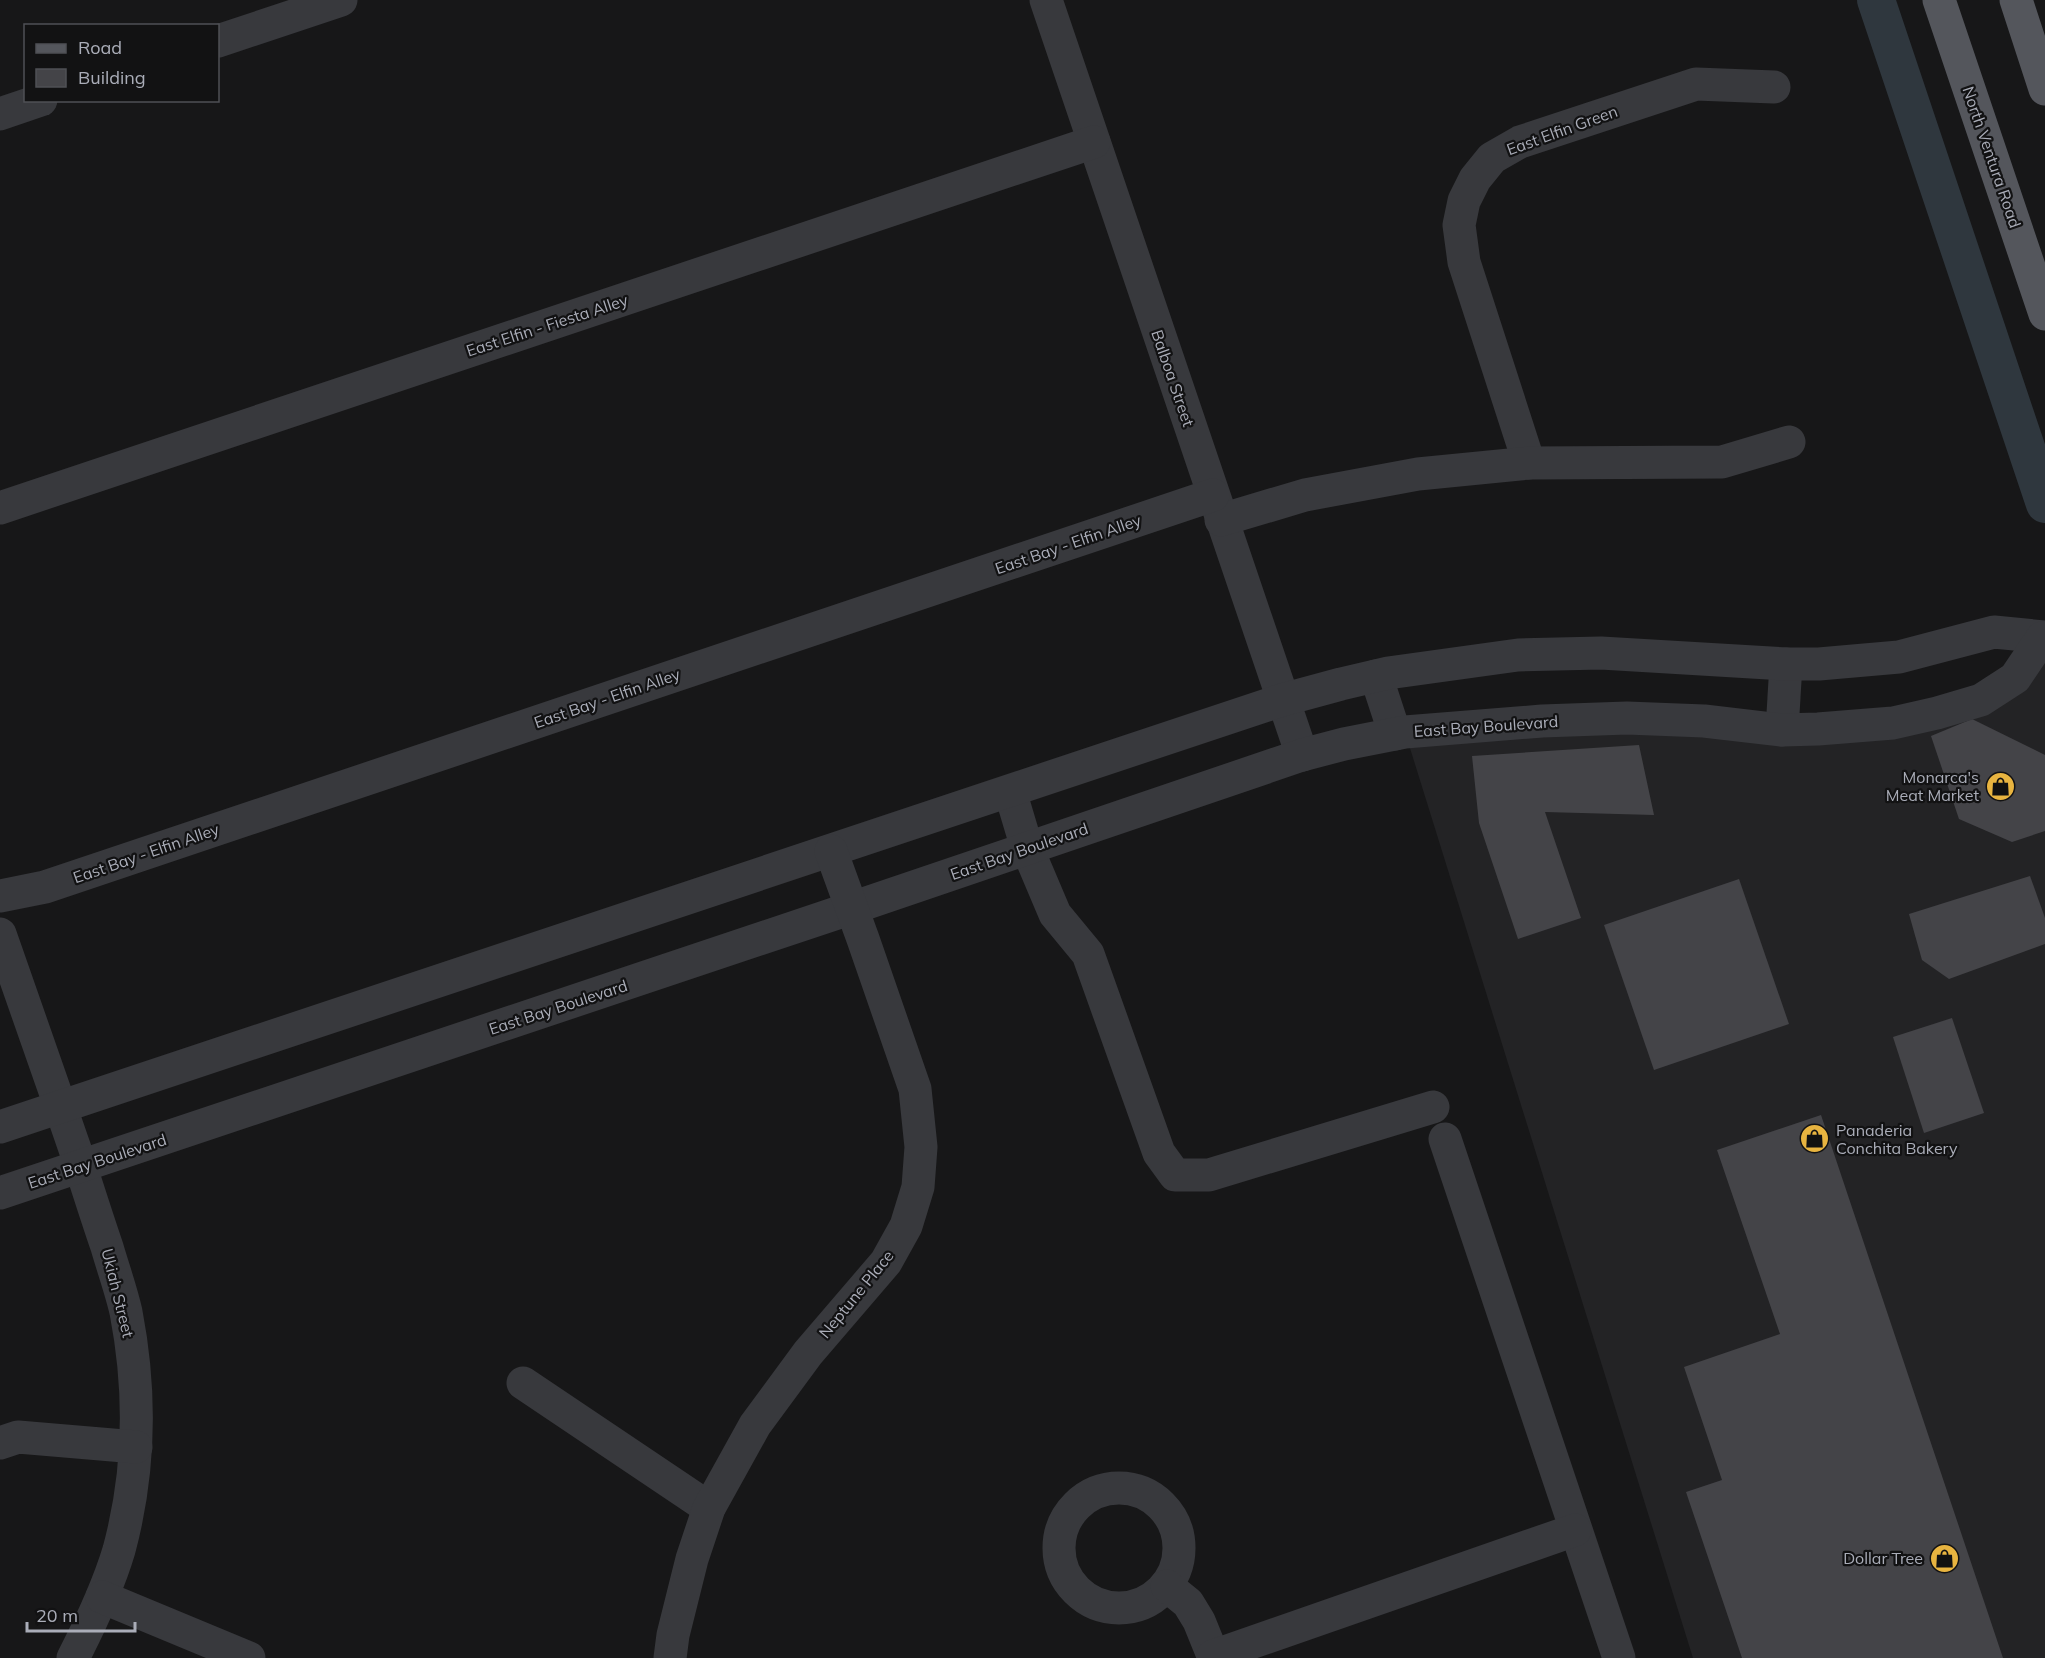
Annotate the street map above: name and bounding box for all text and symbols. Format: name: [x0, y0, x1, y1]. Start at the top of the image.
legend: [24, 24, 219, 102]
text: Road: [78, 36, 122, 59]
text: Building: [78, 66, 146, 89]
street label: North Ventura Road: [1958, 84, 2026, 230]
street label: East Elfin Green: [1504, 101, 1620, 159]
street label: East Elfin - Fiesta Alley: [464, 289, 631, 361]
street label: Balboa Street: [1147, 327, 1199, 429]
street label: East Bay - Elfin Alley: [992, 509, 1144, 578]
street label: East Bay - Elfin Alley: [531, 663, 683, 732]
street label: East Bay Boulevard: [1413, 711, 1559, 741]
place label: Monarca's Meat Market: [1886, 767, 1979, 805]
shop icon: Monarca's Meat Market: [1984, 770, 2016, 802]
street label: East Bay - Elfin Alley: [70, 818, 222, 887]
street label: East Bay Boulevard: [947, 818, 1091, 884]
street label: East Bay Boulevard: [486, 975, 630, 1039]
place label: Panaderia Conchita Bakery: [1836, 1120, 1958, 1158]
shop icon: Panaderia Conchita Bakery: [1799, 1123, 1831, 1155]
street label: East Bay Boulevard: [25, 1129, 169, 1193]
street label: Ukiah Street: [97, 1246, 139, 1340]
street label: Neptune Place: [814, 1246, 898, 1342]
shop icon: Dollar Tree: [1928, 1542, 1960, 1574]
place label: Dollar Tree: [1843, 1548, 1923, 1568]
scale bar: [27, 1595, 135, 1633]
text: 20 m: [36, 1604, 78, 1627]

